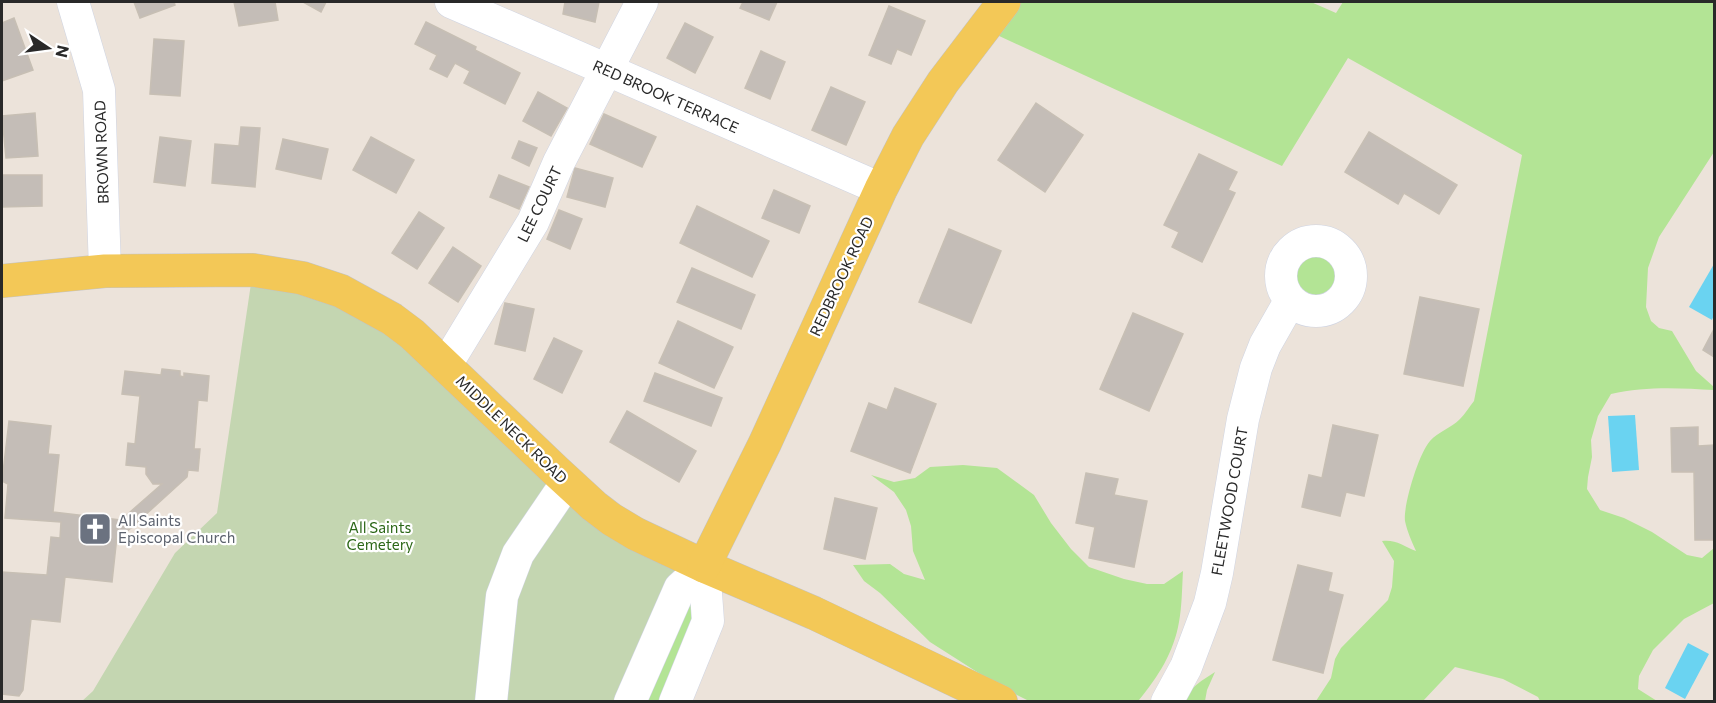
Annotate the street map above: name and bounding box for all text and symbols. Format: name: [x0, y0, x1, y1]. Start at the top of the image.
north arrow: [18, 18, 78, 78]
text: N: [52, 44, 74, 59]
street label: RED BROOK TERRACE: [590, 56, 742, 136]
street label: BROWN ROAD: [90, 100, 112, 204]
street label: LEE COURT: [513, 163, 565, 245]
street label: REDBROOK ROAD: [805, 213, 877, 339]
street label: MIDDLE NECK ROAD: [453, 371, 571, 487]
street label: FLEETWOOD COURT: [1207, 425, 1251, 577]
church icon: All Saints Episcopal Church: [77, 511, 113, 547]
place label: All Saints Episcopal Church: [118, 511, 235, 546]
park label: All Saints Cemetery: [347, 518, 414, 553]

